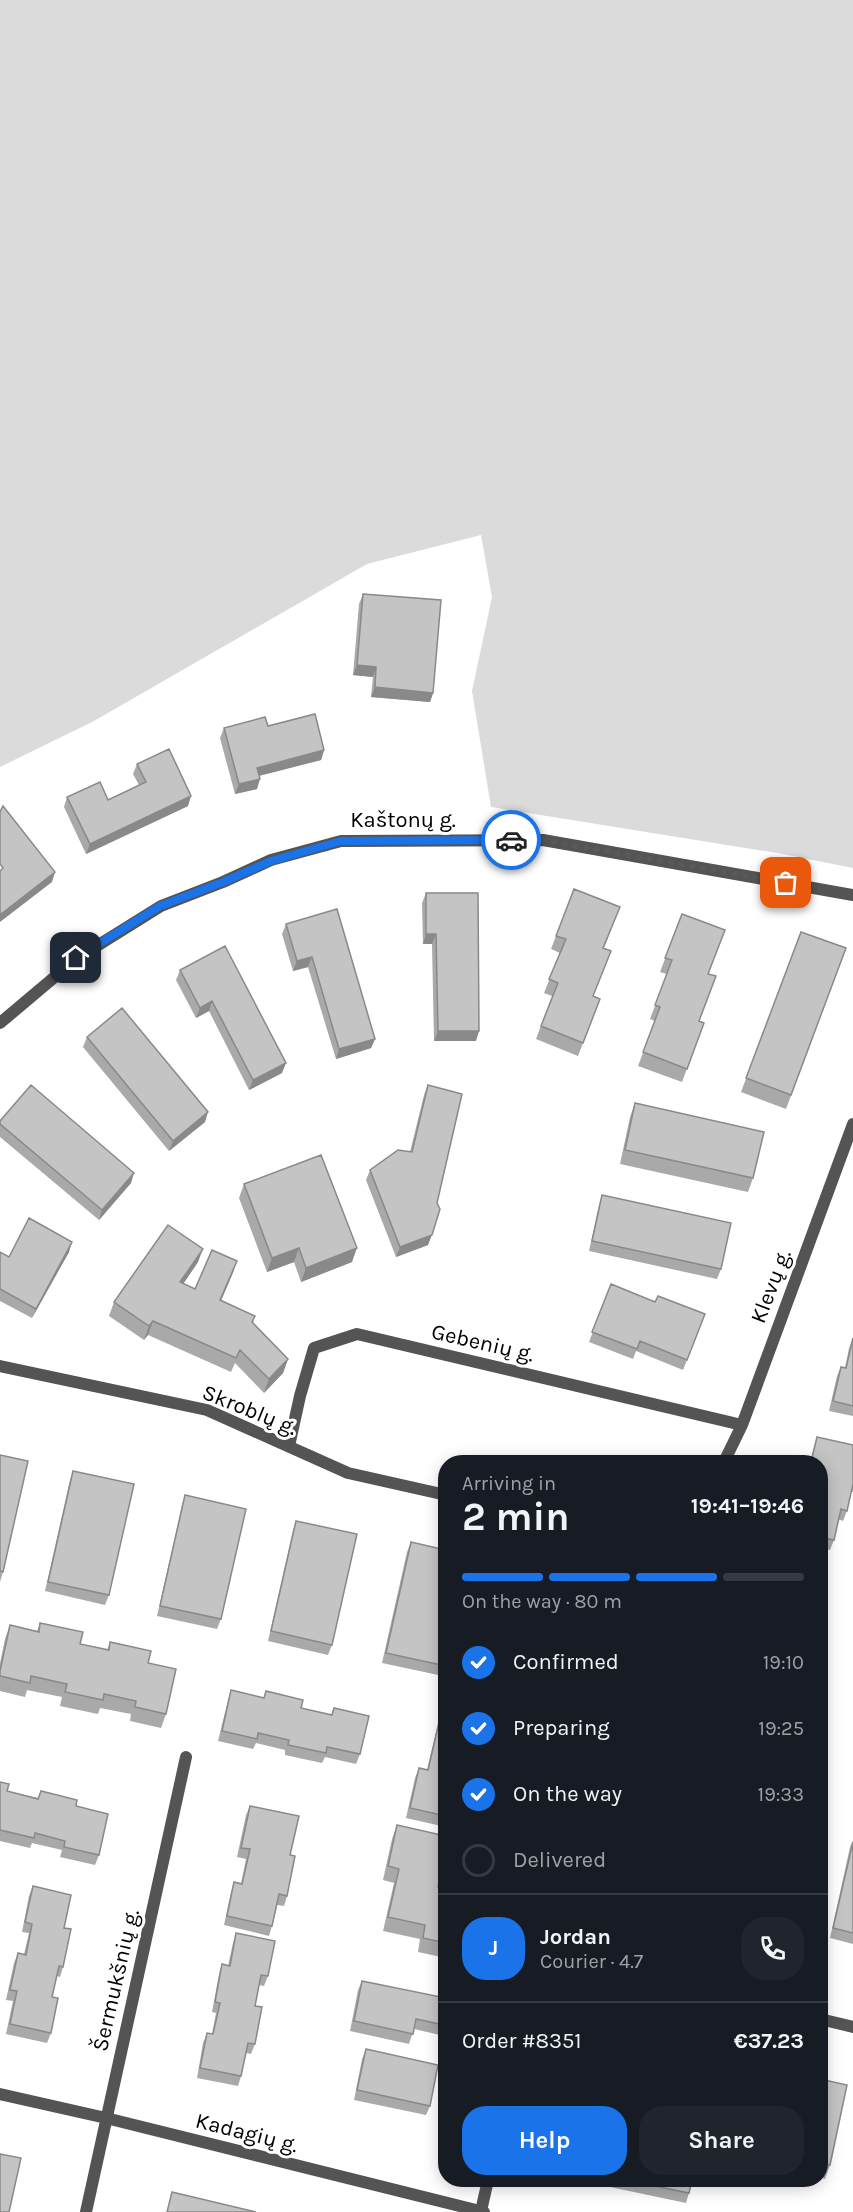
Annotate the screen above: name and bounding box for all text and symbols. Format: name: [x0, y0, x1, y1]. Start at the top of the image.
street label: Kaštonų g.: [350, 807, 456, 833]
courier: [481, 810, 541, 870]
icon: car: [495, 824, 528, 857]
pin: [760, 857, 811, 908]
icon: bag: [769, 866, 802, 899]
pin: [50, 932, 101, 983]
icon: home: [59, 941, 92, 974]
street label: Klevų g.: [745, 1246, 797, 1327]
street label: Gebenių g.: [429, 1319, 537, 1367]
street label: Skroblų g.: [199, 1379, 301, 1441]
text: Arriving in: [462, 1472, 556, 1495]
text: 19:41–19:46: [691, 1493, 804, 1519]
text: 2 min: [462, 1494, 570, 1540]
text: On the way · 80 m: [462, 1590, 622, 1613]
icon: check: [462, 1646, 495, 1679]
text: Confirmed: [513, 1649, 619, 1675]
text: 19:10: [763, 1651, 804, 1674]
icon: check: [462, 1712, 495, 1745]
text: Preparing: [513, 1715, 610, 1741]
text: 19:25: [758, 1717, 804, 1740]
icon: check: [462, 1778, 495, 1811]
text: On the way: [513, 1781, 622, 1807]
text: 19:33: [758, 1783, 804, 1806]
text: Delivered: [513, 1847, 606, 1873]
street label: Šermukšnių g.: [86, 1906, 145, 2054]
button: phone: [741, 1917, 804, 1980]
text: Jordan: [540, 1924, 611, 1950]
text: J: [489, 1935, 498, 1961]
text: Courier · 4.7: [540, 1950, 643, 1973]
text: Order #8351: [462, 2028, 582, 2054]
text: €37.23: [734, 2028, 804, 2054]
button: Help: [462, 2106, 627, 2175]
button: Share: [639, 2106, 804, 2175]
street label: Kadagių g.: [193, 2108, 301, 2158]

